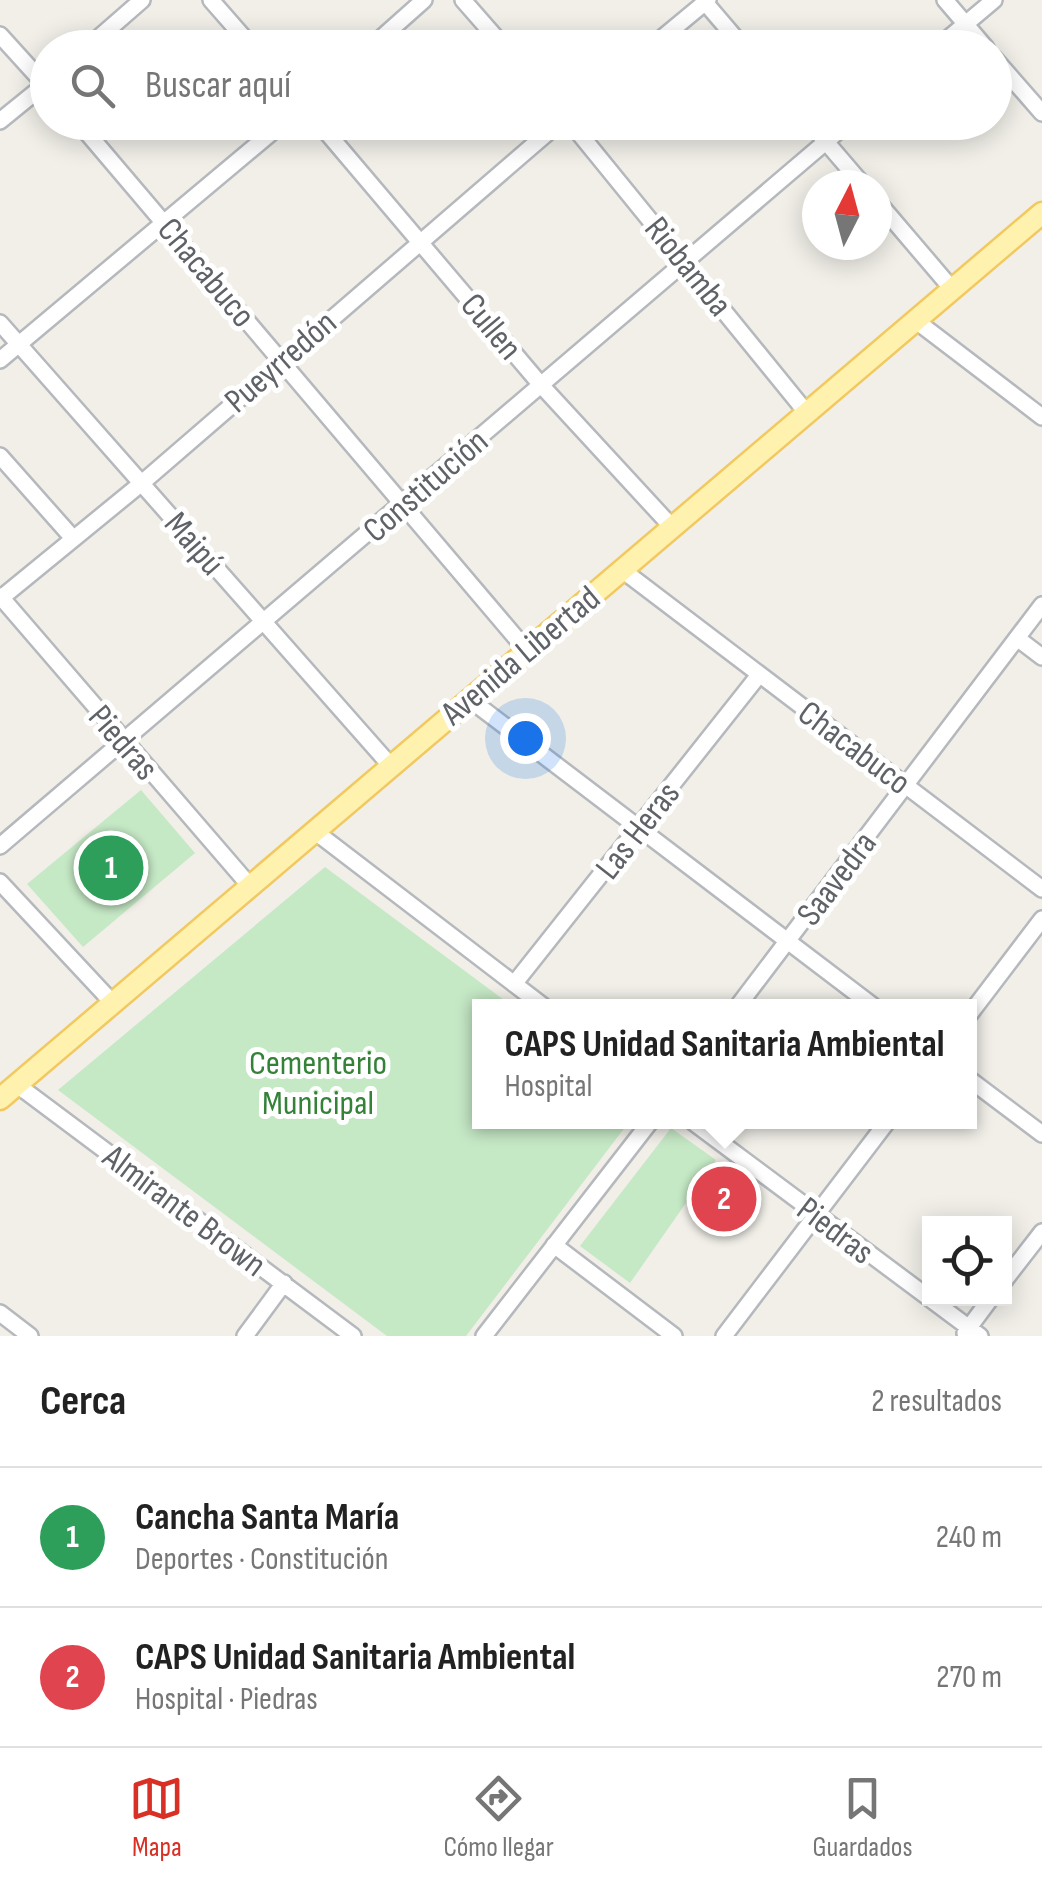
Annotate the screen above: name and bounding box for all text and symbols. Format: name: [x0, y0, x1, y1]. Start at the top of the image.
search box: [30, 30, 1012, 140]
icon: search: [65, 58, 120, 113]
text: Buscar aquí: [145, 63, 291, 108]
north arrow: [802, 170, 892, 260]
street label: Riobamba: [635, 208, 741, 325]
street label: Chacabuco: [148, 209, 264, 337]
street label: Cullen: [451, 285, 531, 369]
street label: Pueyrredón: [216, 302, 346, 422]
street label: Constitución: [355, 420, 497, 552]
street label: Maipú: [155, 503, 233, 584]
street label: Avenida Libertad: [432, 577, 609, 736]
street label: Chacabuco: [789, 692, 919, 804]
street label: Piedras: [79, 697, 167, 789]
your location: [500, 713, 551, 764]
street label: Las Heras: [587, 774, 690, 888]
street label: Saavedra: [788, 823, 886, 934]
pin: 1: [78, 830, 144, 906]
popup: [472, 999, 977, 1129]
text: CAPS Unidad Sanitaria Ambiental: [504, 1022, 945, 1067]
park label: Cementerio Municipal: [249, 1042, 387, 1125]
text: Hospital: [504, 1067, 593, 1106]
street label: Almirante Brown: [93, 1135, 274, 1287]
pin: 2: [692, 1162, 756, 1236]
street label: Piedras: [788, 1188, 882, 1274]
map controls: [922, 1216, 1012, 1306]
button: locate: [922, 1216, 1012, 1306]
text: Cerca: [40, 1376, 126, 1427]
text: 2 resultados: [871, 1382, 1002, 1421]
text: Cancha Santa María: [135, 1495, 399, 1540]
text: 1: [66, 1518, 79, 1557]
text: 240 m: [936, 1518, 1002, 1557]
text: Deportes · Constitución: [135, 1540, 388, 1579]
text: CAPS Unidad Sanitaria Ambiental: [135, 1635, 575, 1680]
text: 2: [65, 1658, 80, 1697]
text: 270 m: [936, 1658, 1002, 1697]
text: Hospital · Piedras: [135, 1680, 318, 1719]
tab: Mapa: [129, 1771, 184, 1864]
tab: Cómo llegar: [443, 1771, 554, 1864]
tab: Guardados: [813, 1771, 913, 1864]

